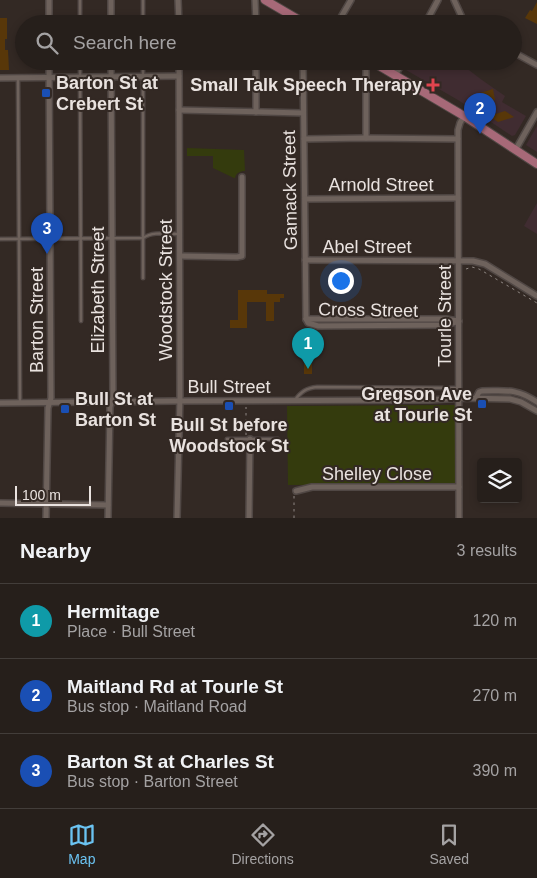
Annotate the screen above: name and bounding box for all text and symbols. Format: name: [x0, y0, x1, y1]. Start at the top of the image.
search box: [15, 15, 522, 70]
icon: search: [33, 29, 61, 57]
text: Search here: [73, 32, 177, 53]
place label: Barton St at Crebert St: [56, 73, 158, 114]
place label: Small Talk Speech Therapy: [190, 75, 422, 95]
marker: Small Talk Speech Therapy: [426, 78, 440, 92]
marker: Barton St at Crebert St: [40, 87, 52, 99]
pin: 2: [464, 93, 496, 134]
street label: Gamack Street: [279, 130, 301, 250]
street label: Arnold Street: [328, 175, 434, 195]
pin: 3: [31, 213, 63, 254]
street label: Woodstock Street: [156, 219, 176, 361]
street label: Elizabeth Street: [88, 226, 108, 354]
street label: Abel Street: [322, 237, 412, 257]
street label: Tourle Street: [435, 265, 455, 367]
street label: Barton Street: [27, 267, 47, 373]
your location: [328, 268, 354, 294]
street label: Cross Street: [318, 299, 418, 321]
pin: 1: [292, 328, 324, 369]
street label: Bull Street: [187, 377, 271, 397]
place label: Gregson Ave at Tourle St: [361, 384, 472, 425]
place label: Bull St at Barton St: [75, 389, 156, 430]
marker: Gregson Ave at Tourle St: [476, 398, 488, 410]
marker: Bull St before Woodstock St: [223, 400, 235, 412]
marker: Bull St at Barton St: [59, 403, 71, 415]
place label: Bull St before Woodstock St: [169, 415, 289, 456]
map controls: [477, 458, 522, 503]
button: layers: [477, 458, 522, 503]
street label: Shelley Close: [322, 464, 432, 484]
scale bar: [15, 483, 91, 506]
text: 100 m: [22, 487, 61, 503]
text: Nearby: [20, 539, 91, 562]
text: 3 results: [457, 542, 517, 559]
text: Hermitage: [67, 601, 160, 622]
text: 1: [32, 612, 40, 629]
text: 120 m: [473, 612, 517, 629]
text: Place · Bull Street: [67, 623, 195, 640]
text: Maitland Rd at Tourle St: [67, 676, 283, 697]
text: 2: [32, 687, 40, 704]
text: 270 m: [473, 687, 517, 704]
text: Bus stop · Maitland Road: [67, 698, 247, 715]
text: Barton St at Charles St: [67, 751, 274, 772]
text: 3: [32, 762, 40, 779]
text: 390 m: [473, 762, 517, 779]
text: Bus stop · Barton Street: [67, 773, 238, 790]
tab: Map: [68, 821, 96, 867]
tab: Directions: [232, 821, 294, 867]
tab: Saved: [429, 821, 469, 867]

